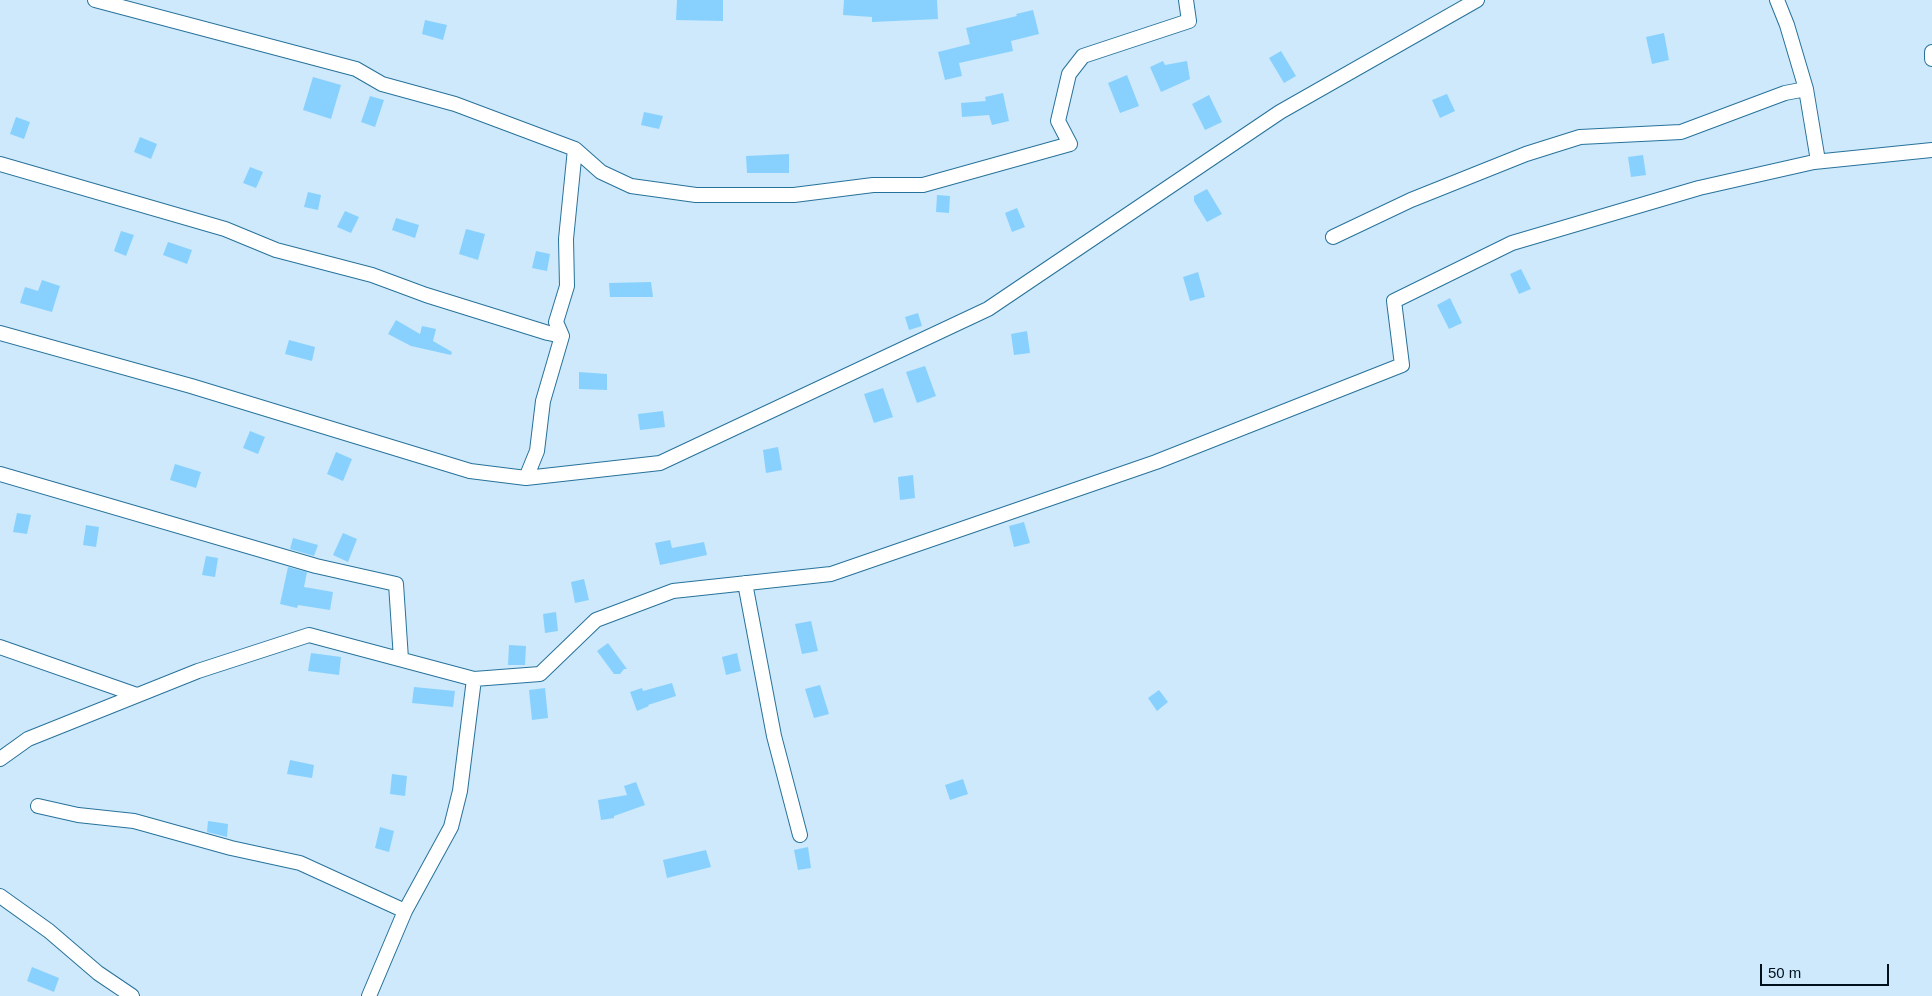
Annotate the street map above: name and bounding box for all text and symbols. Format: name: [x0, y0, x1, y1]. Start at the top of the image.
scale bar: [1762, 954, 1891, 986]
text: 50 m: [1768, 964, 1801, 981]

